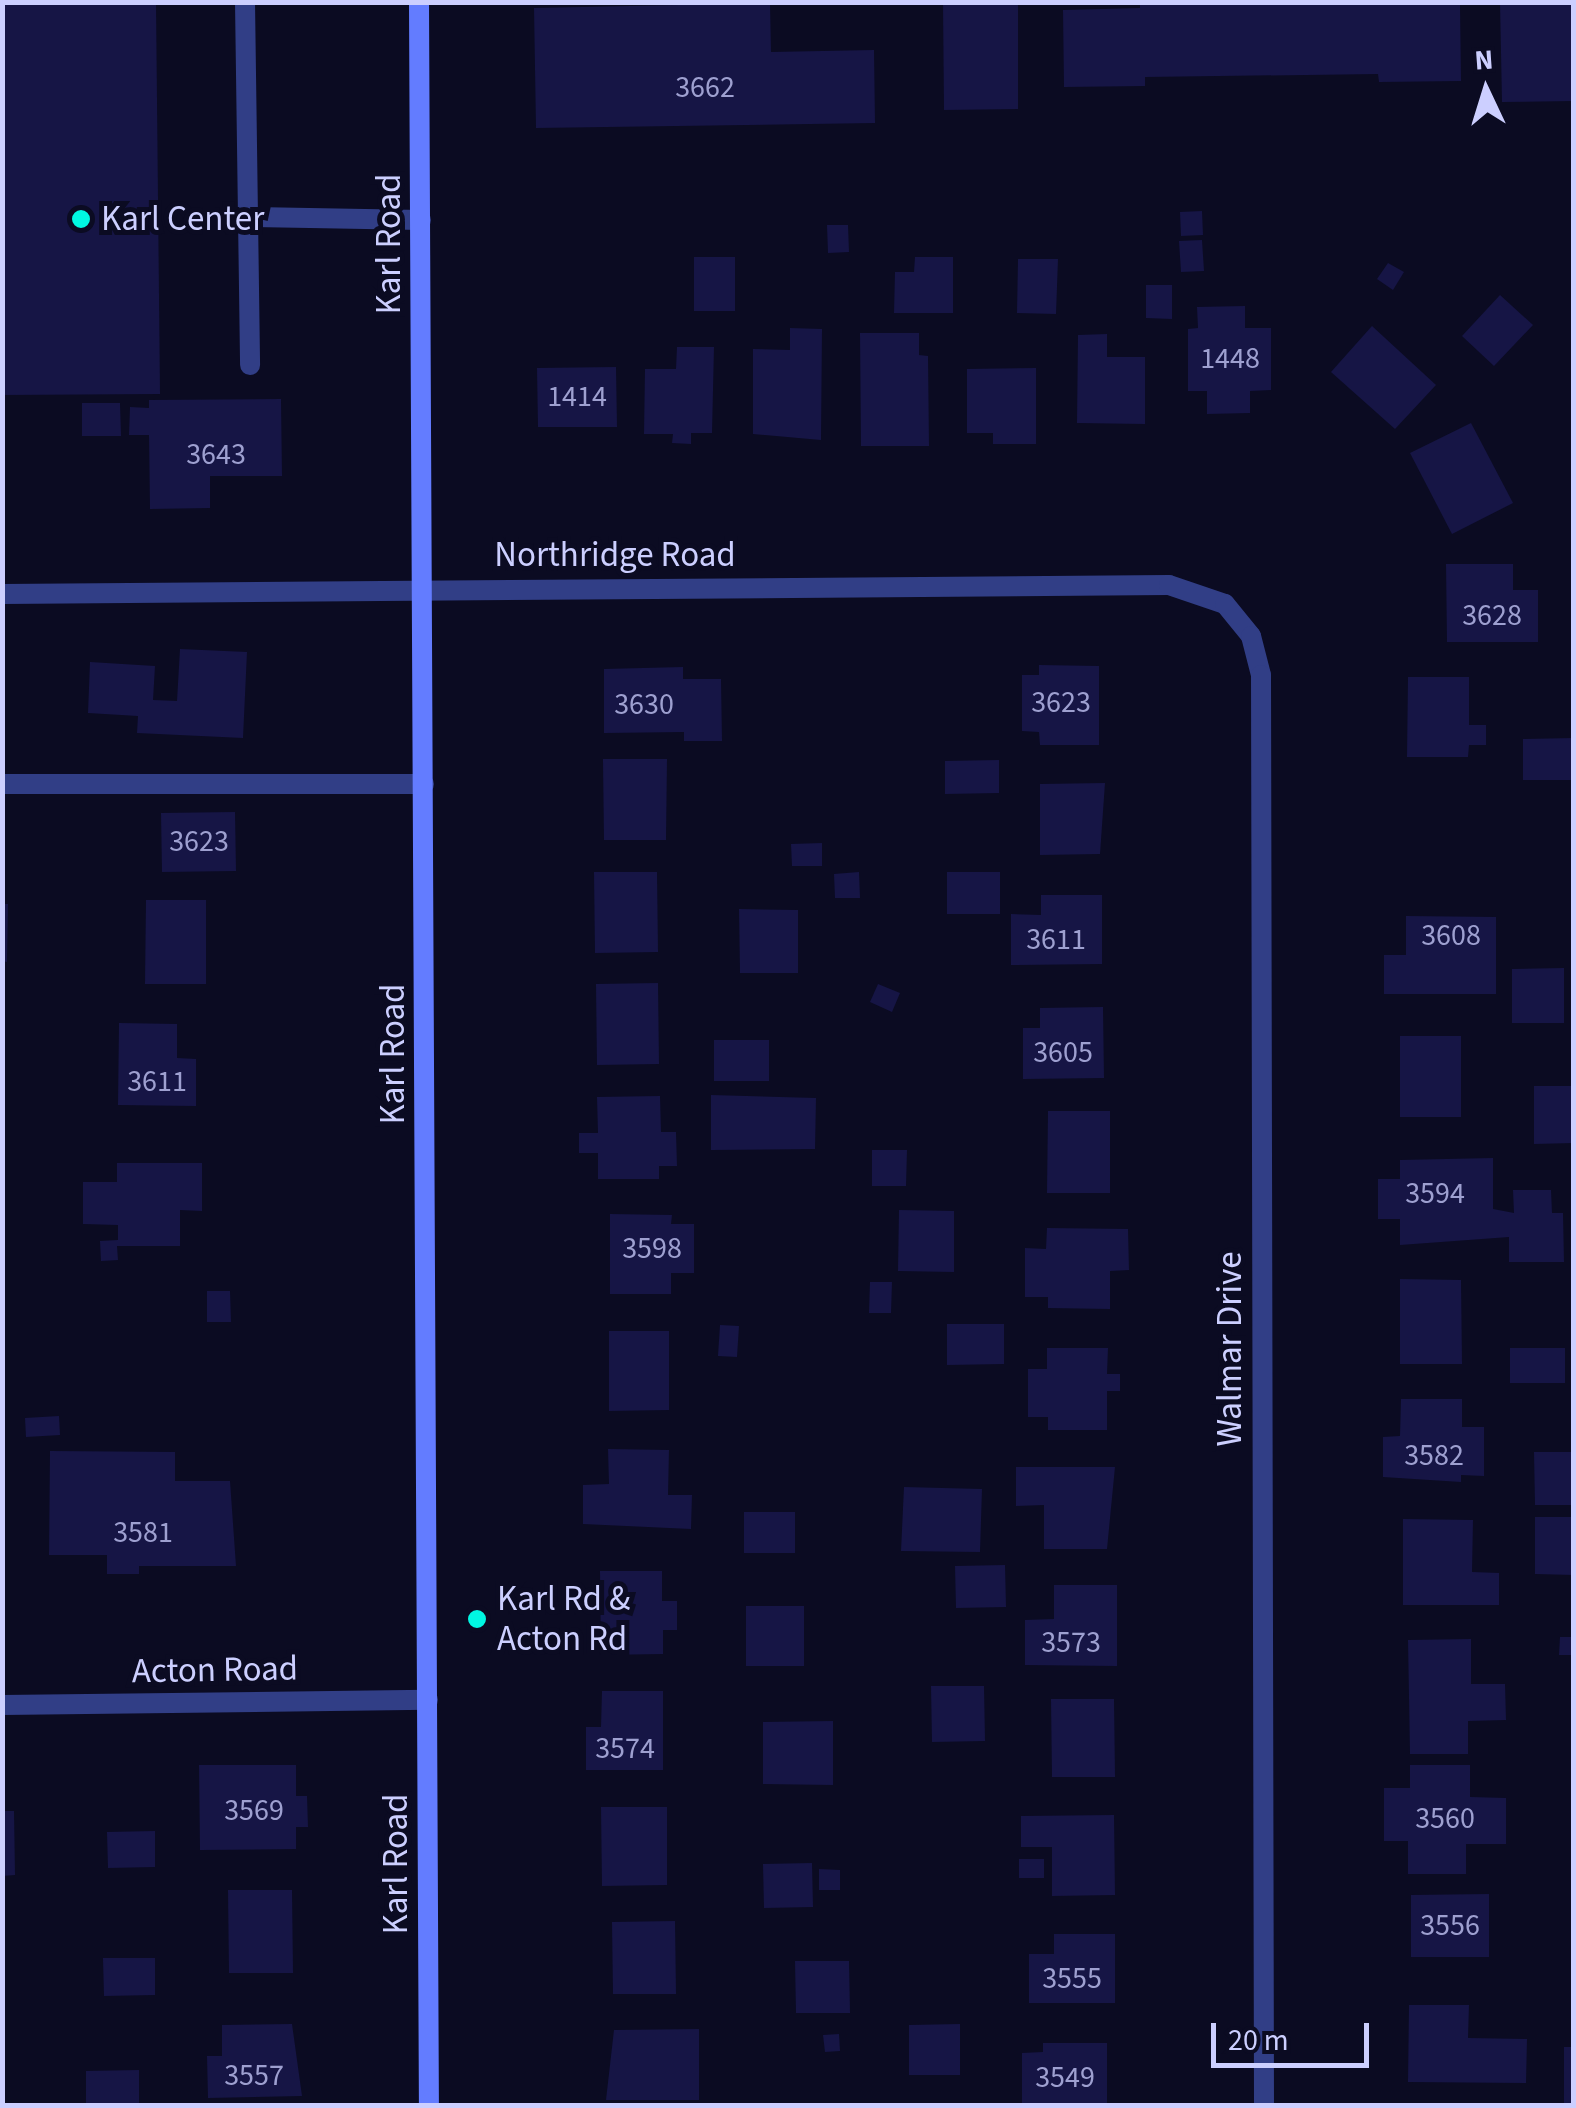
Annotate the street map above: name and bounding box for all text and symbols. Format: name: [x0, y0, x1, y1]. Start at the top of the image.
text: N: [1473, 39, 1495, 81]
north arrow: [1436, 40, 1536, 140]
house number: 3662: [675, 70, 735, 106]
street label: Karl Road: [368, 173, 410, 315]
place label: Karl Center: [101, 198, 264, 240]
marker: Karl Center: [70, 208, 92, 230]
house number: 1448: [1200, 341, 1260, 377]
house number: 1414: [547, 379, 607, 415]
house number: 3643: [186, 437, 246, 473]
street label: Northridge Road: [494, 534, 736, 576]
house number: 3628: [1462, 598, 1522, 634]
house number: 3623: [1031, 685, 1091, 721]
house number: 3630: [614, 687, 674, 723]
house number: 3623: [169, 824, 229, 860]
house number: 3608: [1421, 918, 1481, 954]
house number: 3611: [1026, 922, 1086, 958]
street label: Karl Road: [372, 983, 414, 1125]
house number: 3605: [1033, 1035, 1093, 1071]
house number: 3611: [127, 1064, 187, 1100]
house number: 3594: [1405, 1176, 1465, 1212]
house number: 3598: [622, 1231, 682, 1267]
street label: Walmar Drive: [1209, 1251, 1251, 1447]
house number: 3582: [1404, 1438, 1464, 1474]
house number: 3581: [113, 1515, 173, 1551]
place label: Karl Rd & Acton Rd: [497, 1578, 630, 1660]
marker: Karl Rd & Acton Rd: [466, 1608, 488, 1630]
house number: 3573: [1041, 1625, 1101, 1661]
street label: Acton Road: [132, 1648, 298, 1692]
house number: 3574: [595, 1731, 655, 1767]
house number: 3569: [224, 1793, 284, 1829]
street label: Karl Road: [375, 1793, 417, 1935]
house number: 3560: [1415, 1801, 1475, 1837]
house number: 3556: [1420, 1908, 1480, 1944]
house number: 3555: [1042, 1961, 1102, 1997]
scale bar: [1216, 2003, 1374, 2065]
text: 20 m: [1228, 2019, 1289, 2062]
house number: 3557: [224, 2058, 284, 2094]
house number: 3549: [1035, 2060, 1095, 2096]

